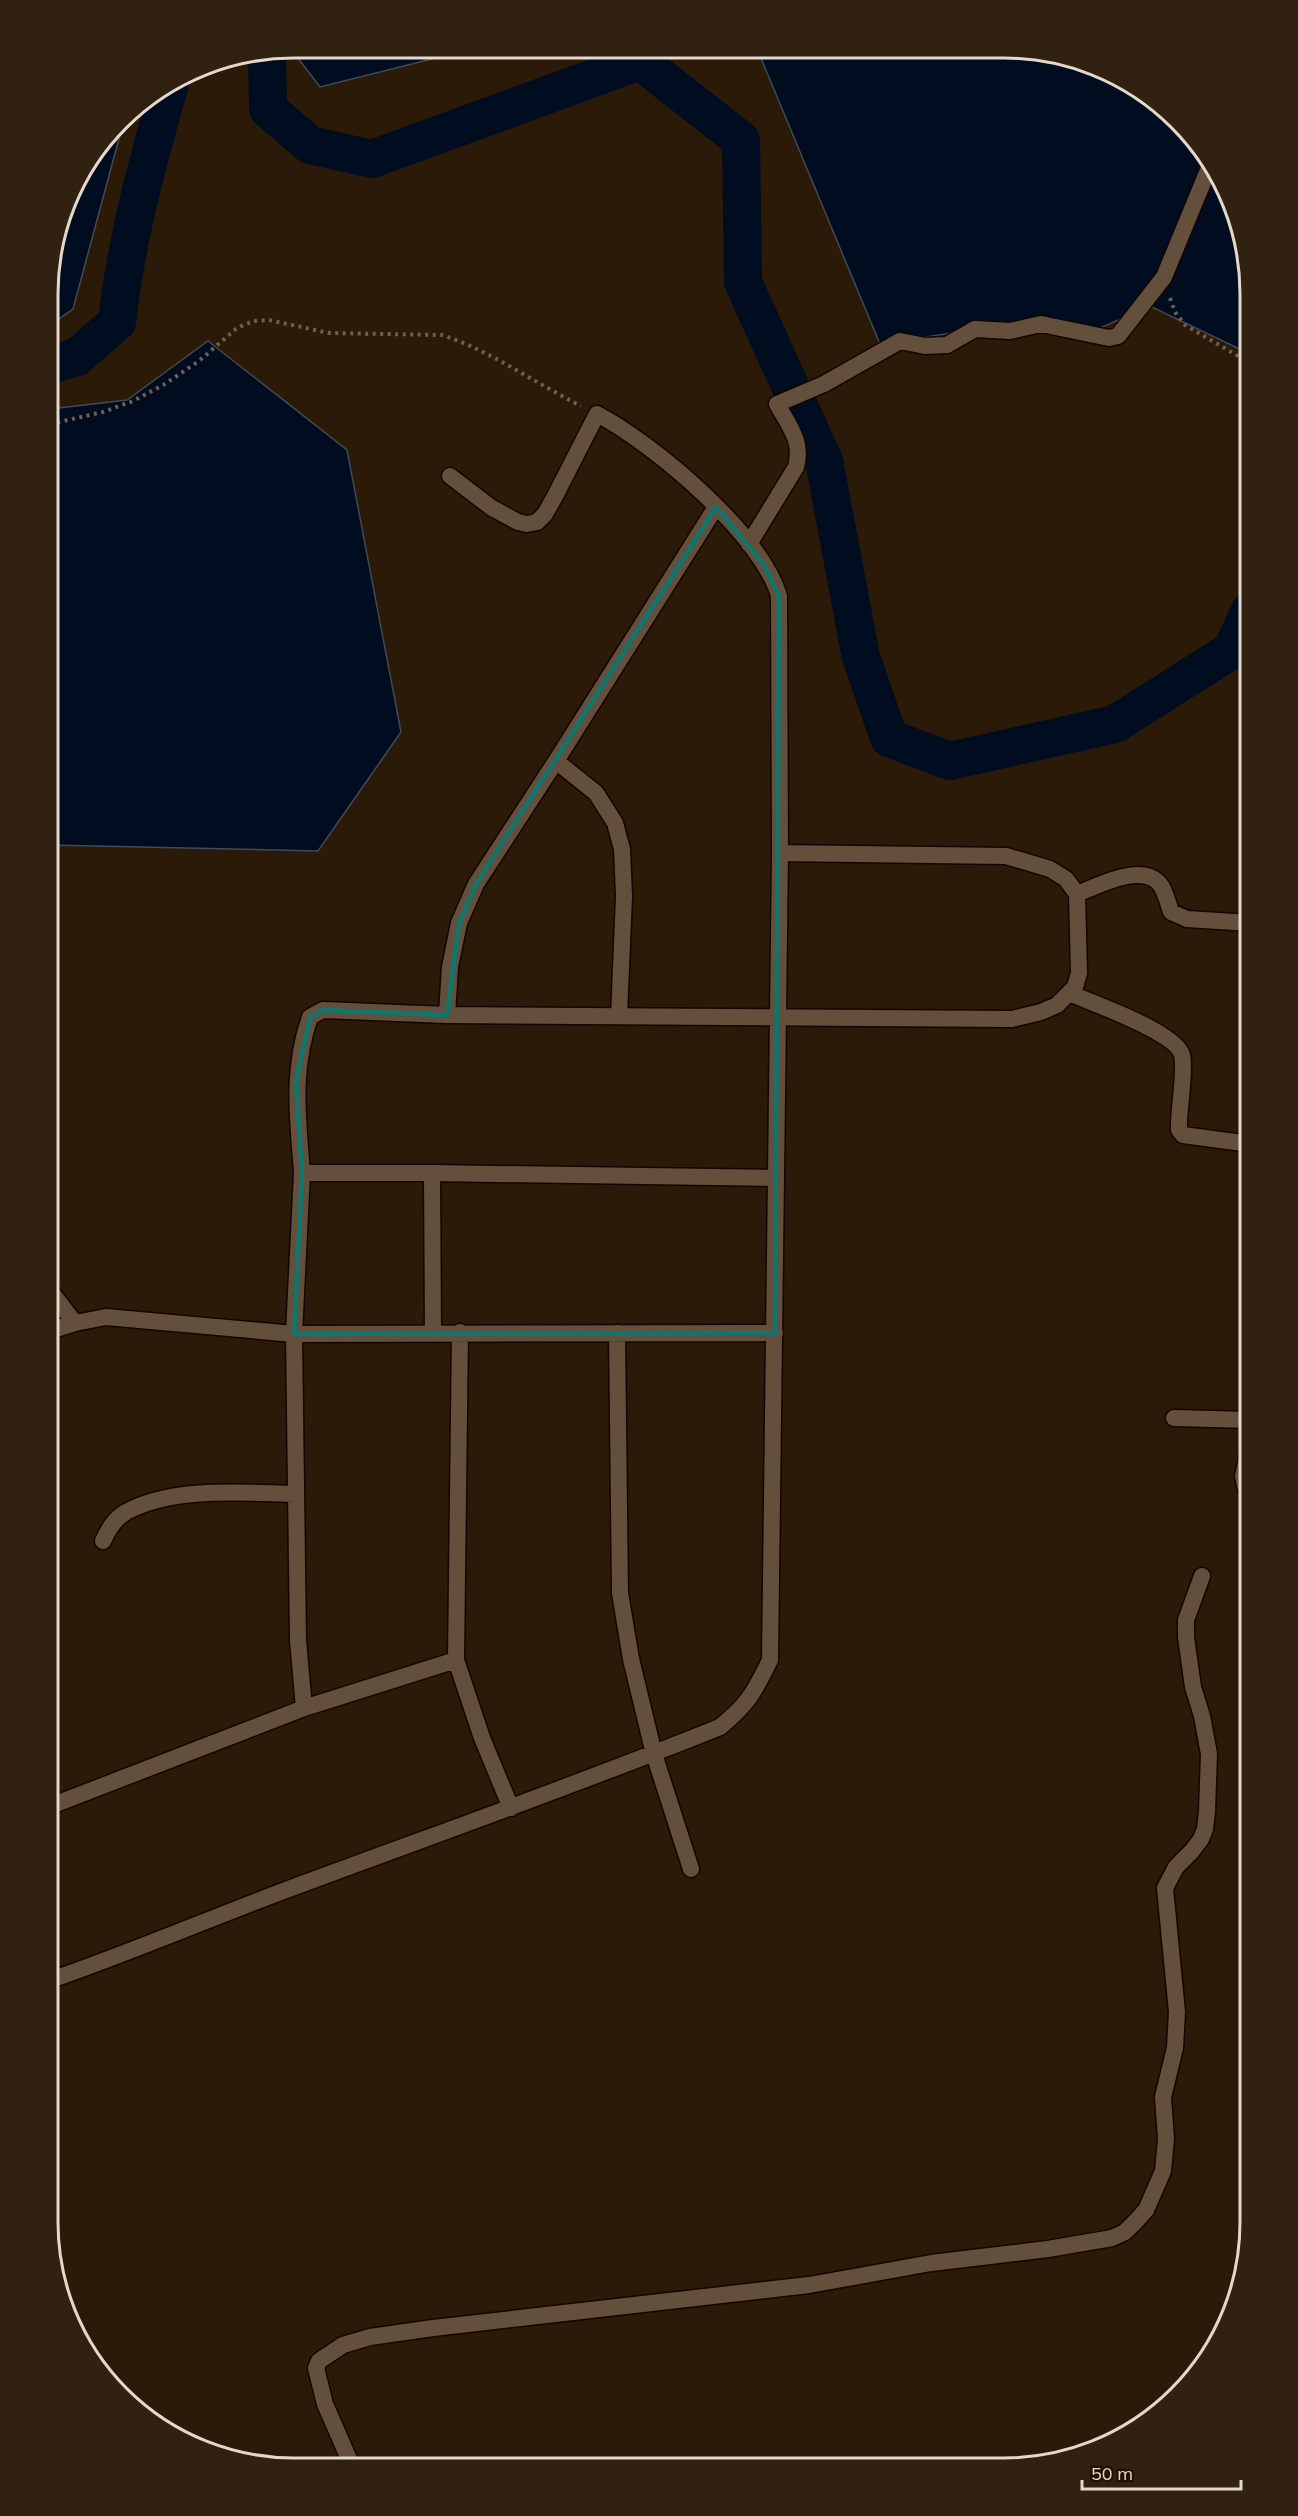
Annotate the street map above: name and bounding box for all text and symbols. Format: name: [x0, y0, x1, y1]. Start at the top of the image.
scale bar: [1082, 2453, 1241, 2491]
text: 50 m: [1091, 2462, 1133, 2485]

